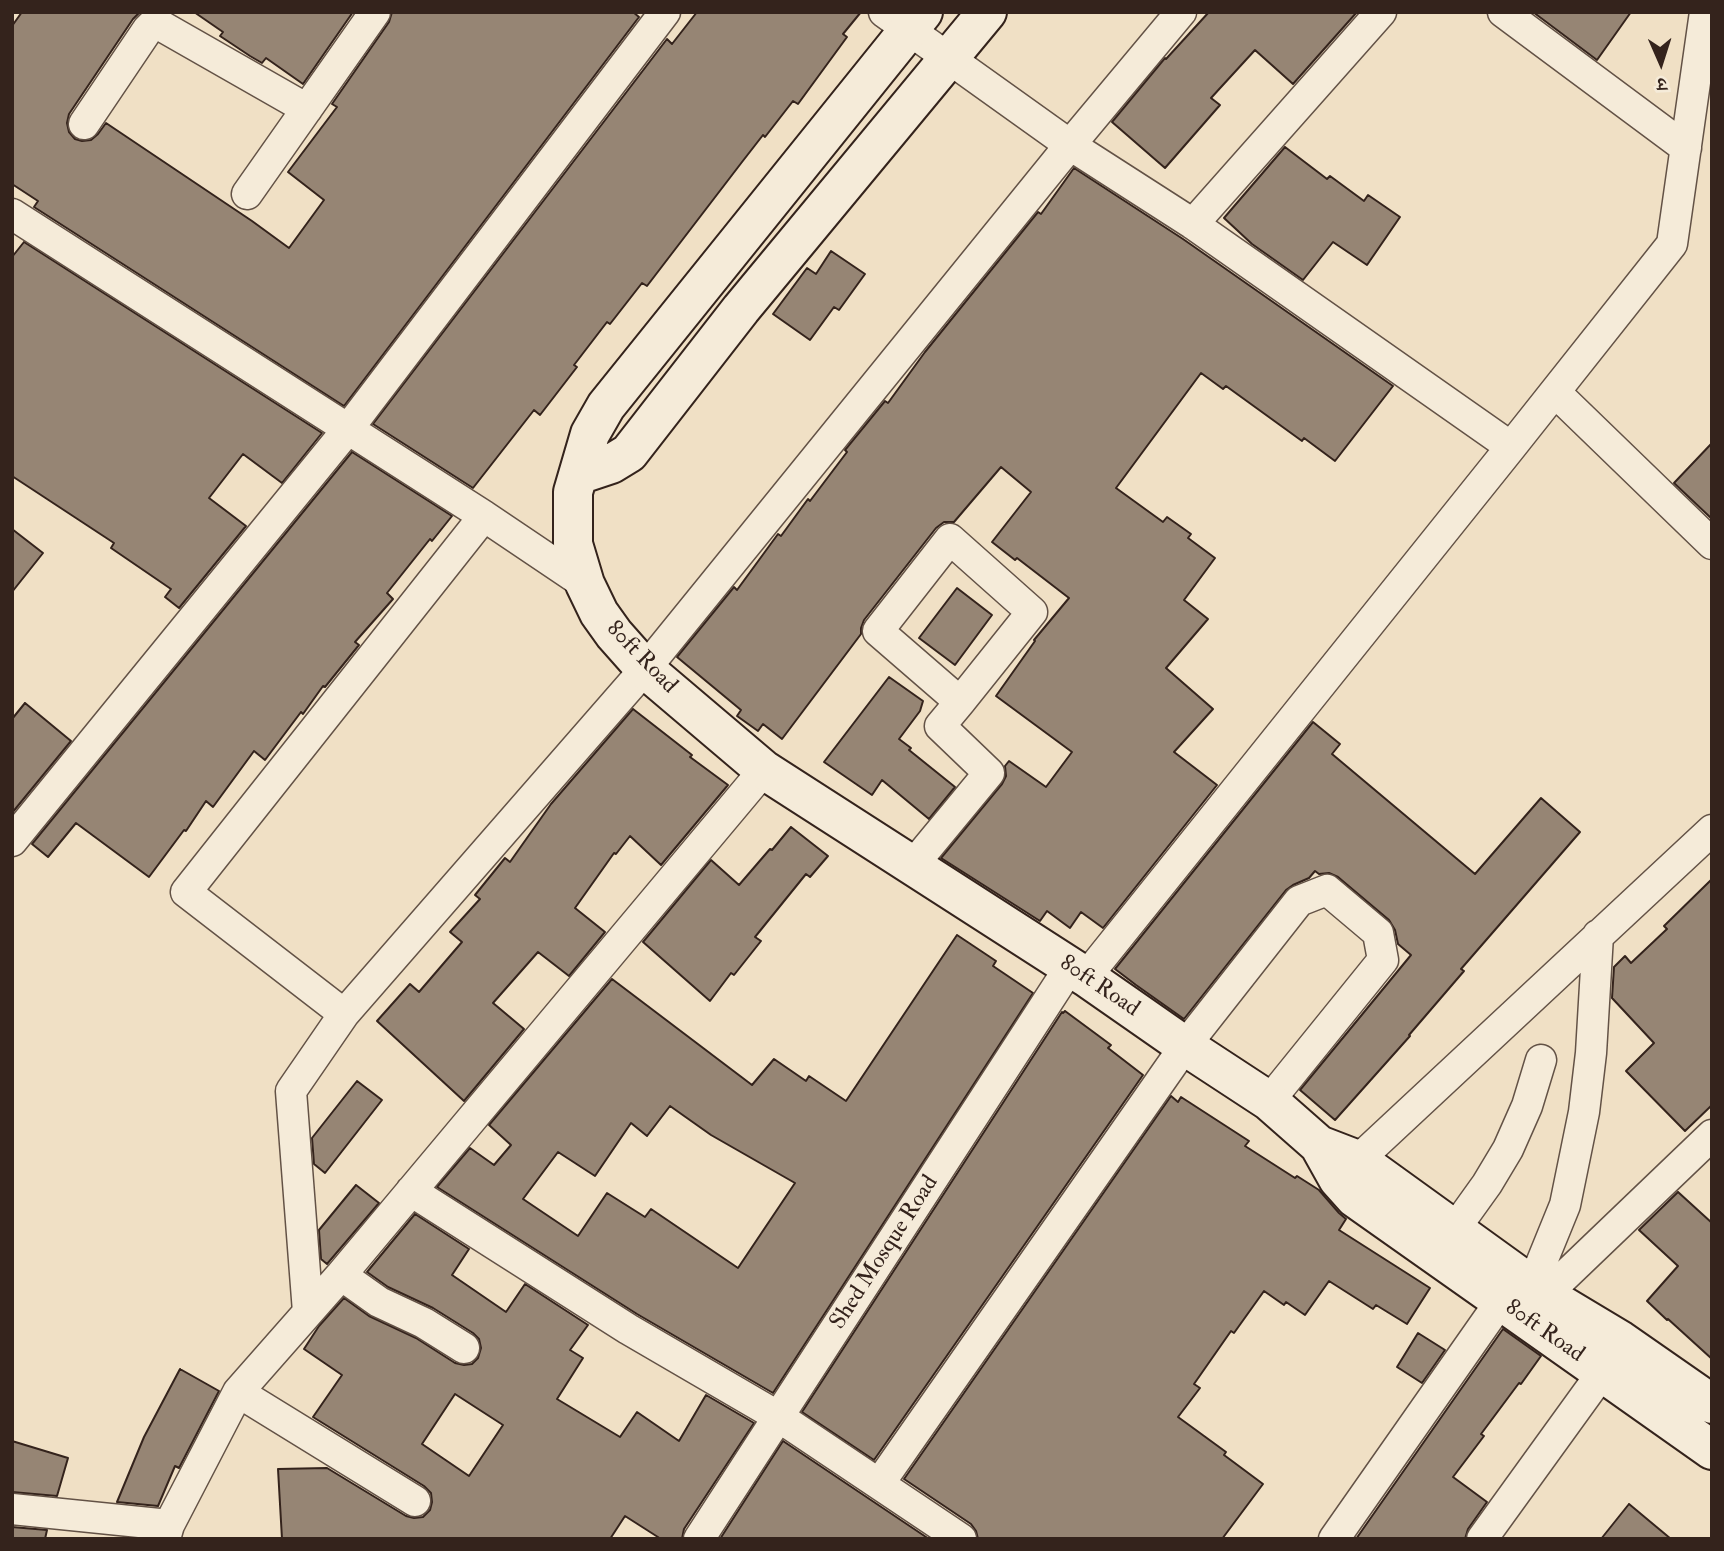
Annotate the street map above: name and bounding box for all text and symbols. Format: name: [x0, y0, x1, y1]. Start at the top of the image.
north arrow: [1626, 28, 1696, 98]
text: उ: [1657, 72, 1668, 96]
street label: 80ft Road: [600, 616, 682, 700]
street label: 80ft Road: [1054, 950, 1144, 1024]
street label: Shed Mosque Road: [825, 1171, 945, 1335]
street label: 80ft Road: [1499, 1295, 1589, 1369]

